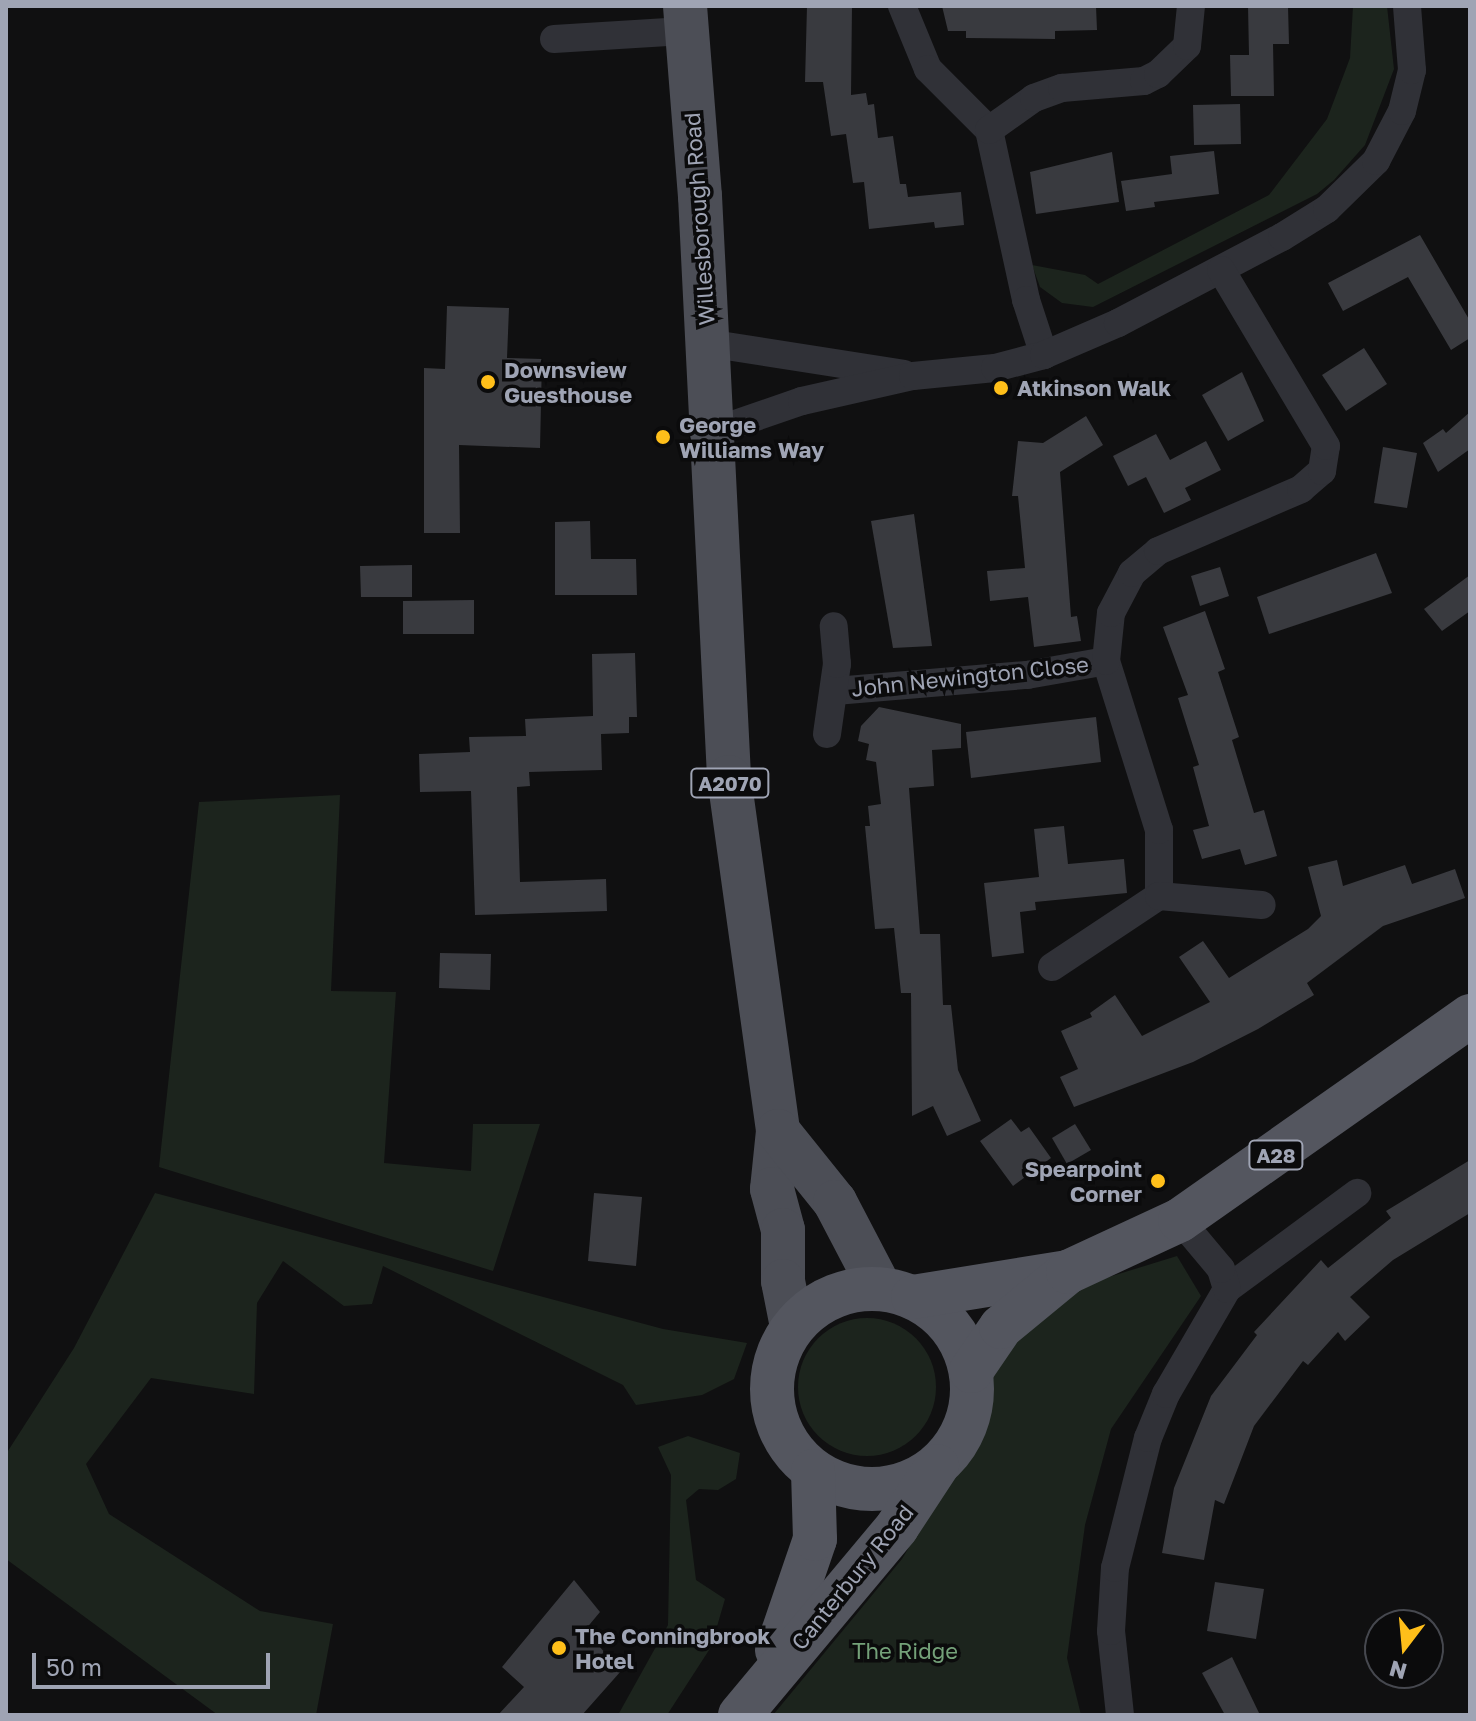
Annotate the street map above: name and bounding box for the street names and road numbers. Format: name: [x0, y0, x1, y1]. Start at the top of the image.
street label: Willesborough Road: [678, 112, 720, 326]
street label: John Newington Close: [850, 650, 1090, 702]
road number: A2070: [690, 767, 770, 799]
road number: A28: [1248, 1139, 1304, 1171]
street label: Canterbury Road: [786, 1499, 918, 1655]

